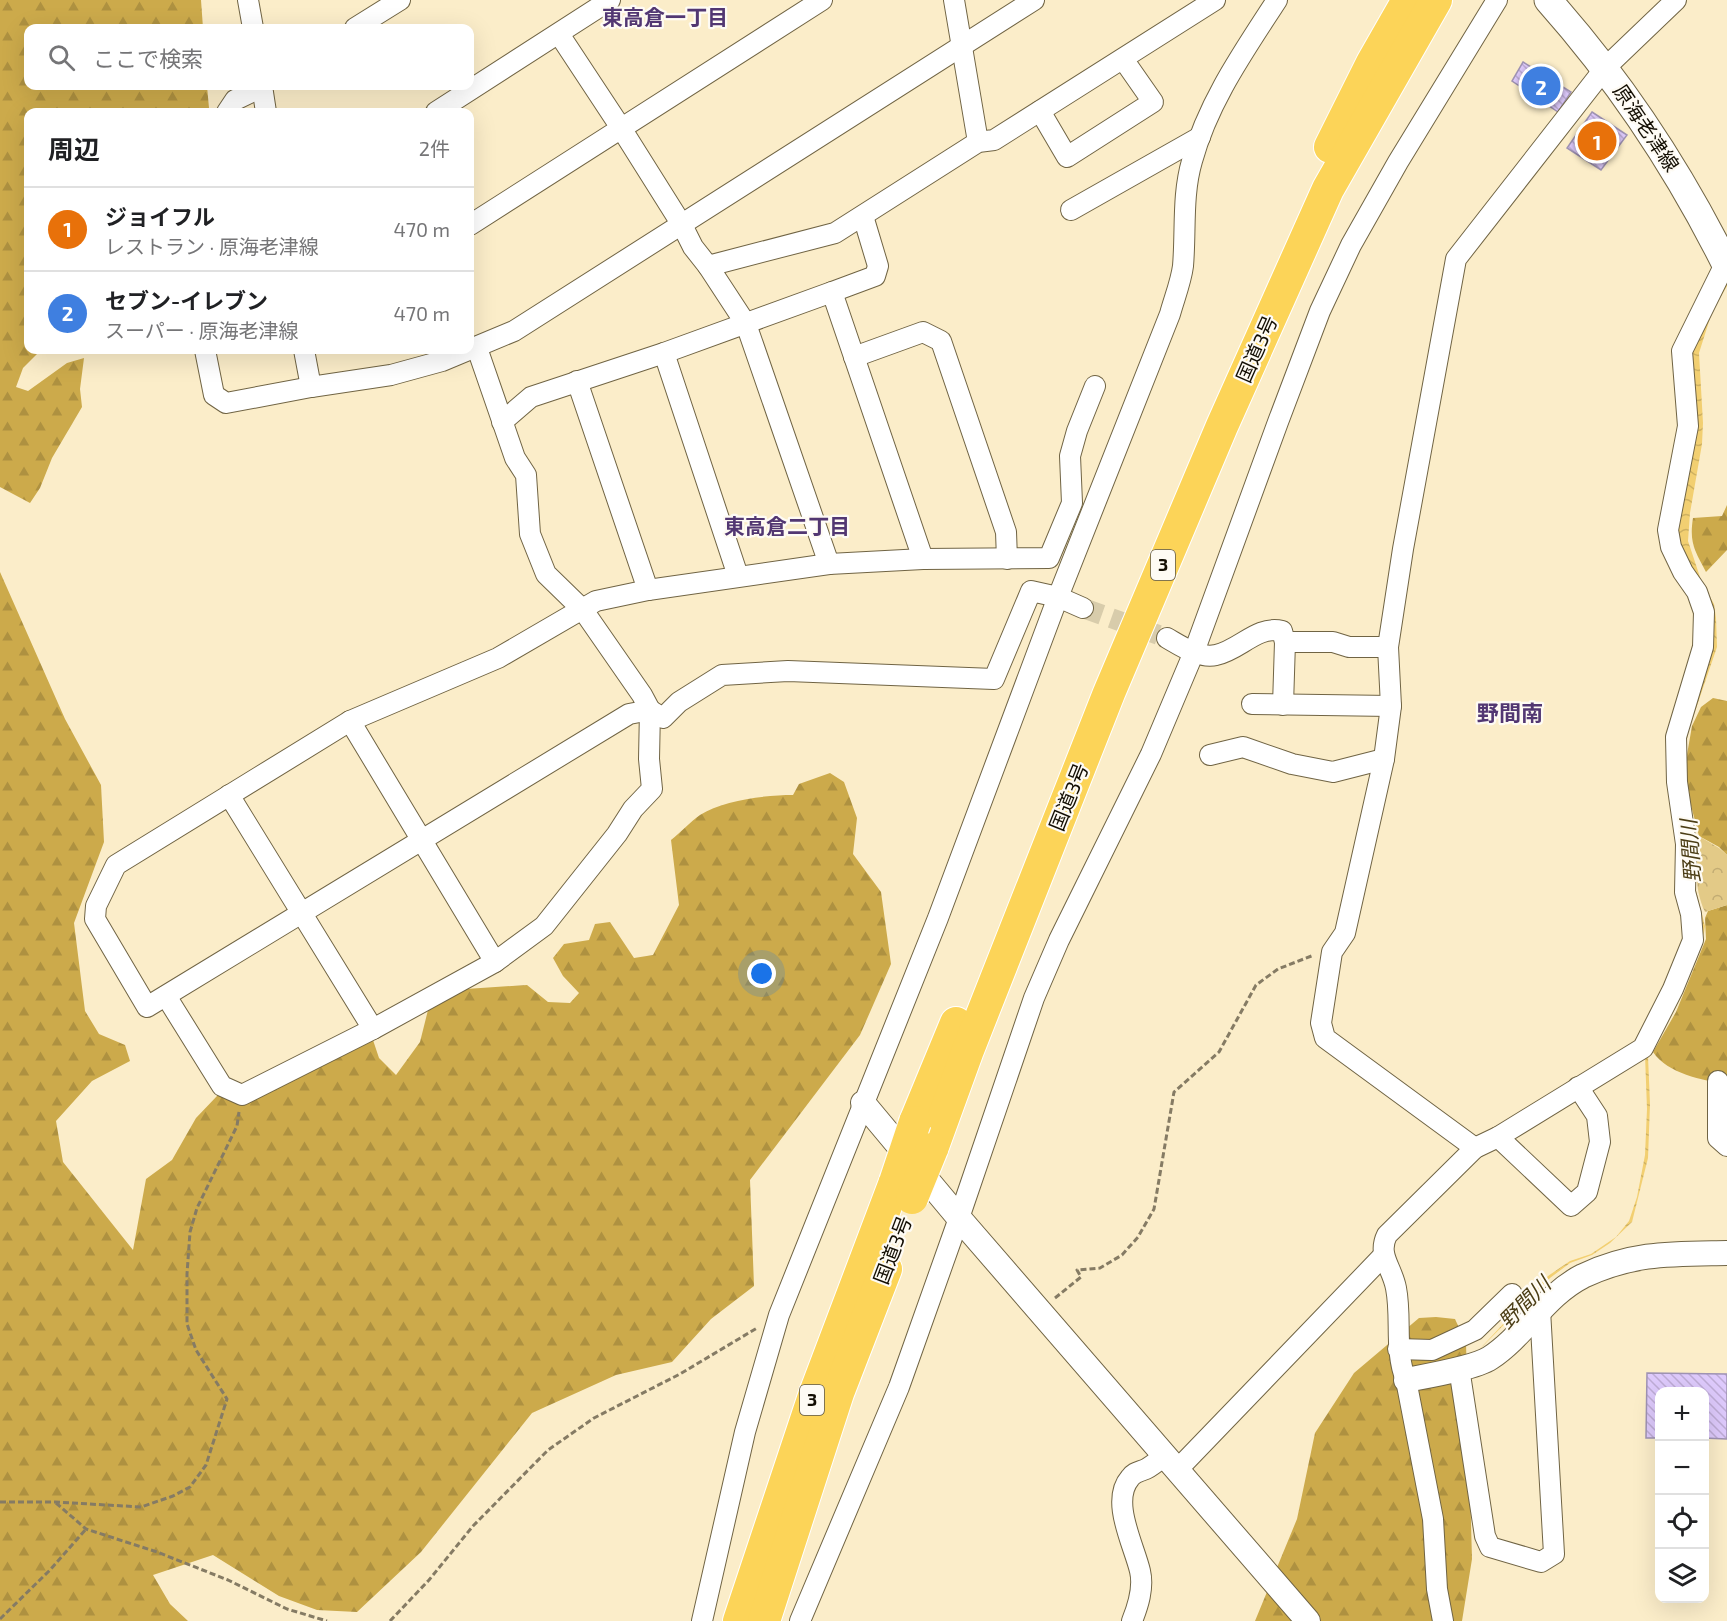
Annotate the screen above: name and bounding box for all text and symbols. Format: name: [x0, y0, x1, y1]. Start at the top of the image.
district label: 東高倉一丁目: [602, 4, 728, 29]
search box: [24, 24, 474, 90]
icon: search: [45, 41, 78, 74]
text: ここで検索: [93, 45, 203, 71]
pin: 2: [1522, 64, 1560, 109]
street label: 原海老津線: [1609, 79, 1685, 176]
pin: 1: [1578, 118, 1616, 164]
text: 周辺: [48, 133, 100, 164]
text: 2件: [419, 136, 450, 160]
text: ジョイフル: [105, 203, 215, 229]
text: 1: [63, 217, 72, 241]
text: 470 m: [393, 217, 450, 241]
text: レストラン · 原海老津線: [105, 234, 319, 258]
text: セブン-イレブン: [105, 287, 268, 313]
text: 2: [62, 301, 73, 325]
text: 470 m: [393, 301, 450, 325]
street label: 国道3号: [1231, 311, 1282, 386]
text: スーパー · 原海老津線: [105, 318, 298, 342]
district label: 東高倉二丁目: [724, 513, 850, 538]
road number: 3: [1151, 550, 1175, 580]
district label: 野間南: [1477, 699, 1543, 725]
street label: 国道3号: [1044, 759, 1093, 834]
water label: 野間川: [1675, 817, 1704, 883]
your location: [747, 959, 776, 988]
street label: 国道3号: [868, 1212, 916, 1287]
water label: 野間川: [1493, 1269, 1556, 1333]
road number: 3: [800, 1385, 824, 1415]
map controls: [1655, 1387, 1709, 1603]
button: +: [1655, 1387, 1709, 1441]
button: −: [1655, 1441, 1709, 1495]
button: locate: [1655, 1495, 1709, 1549]
button: layers: [1655, 1549, 1709, 1603]

